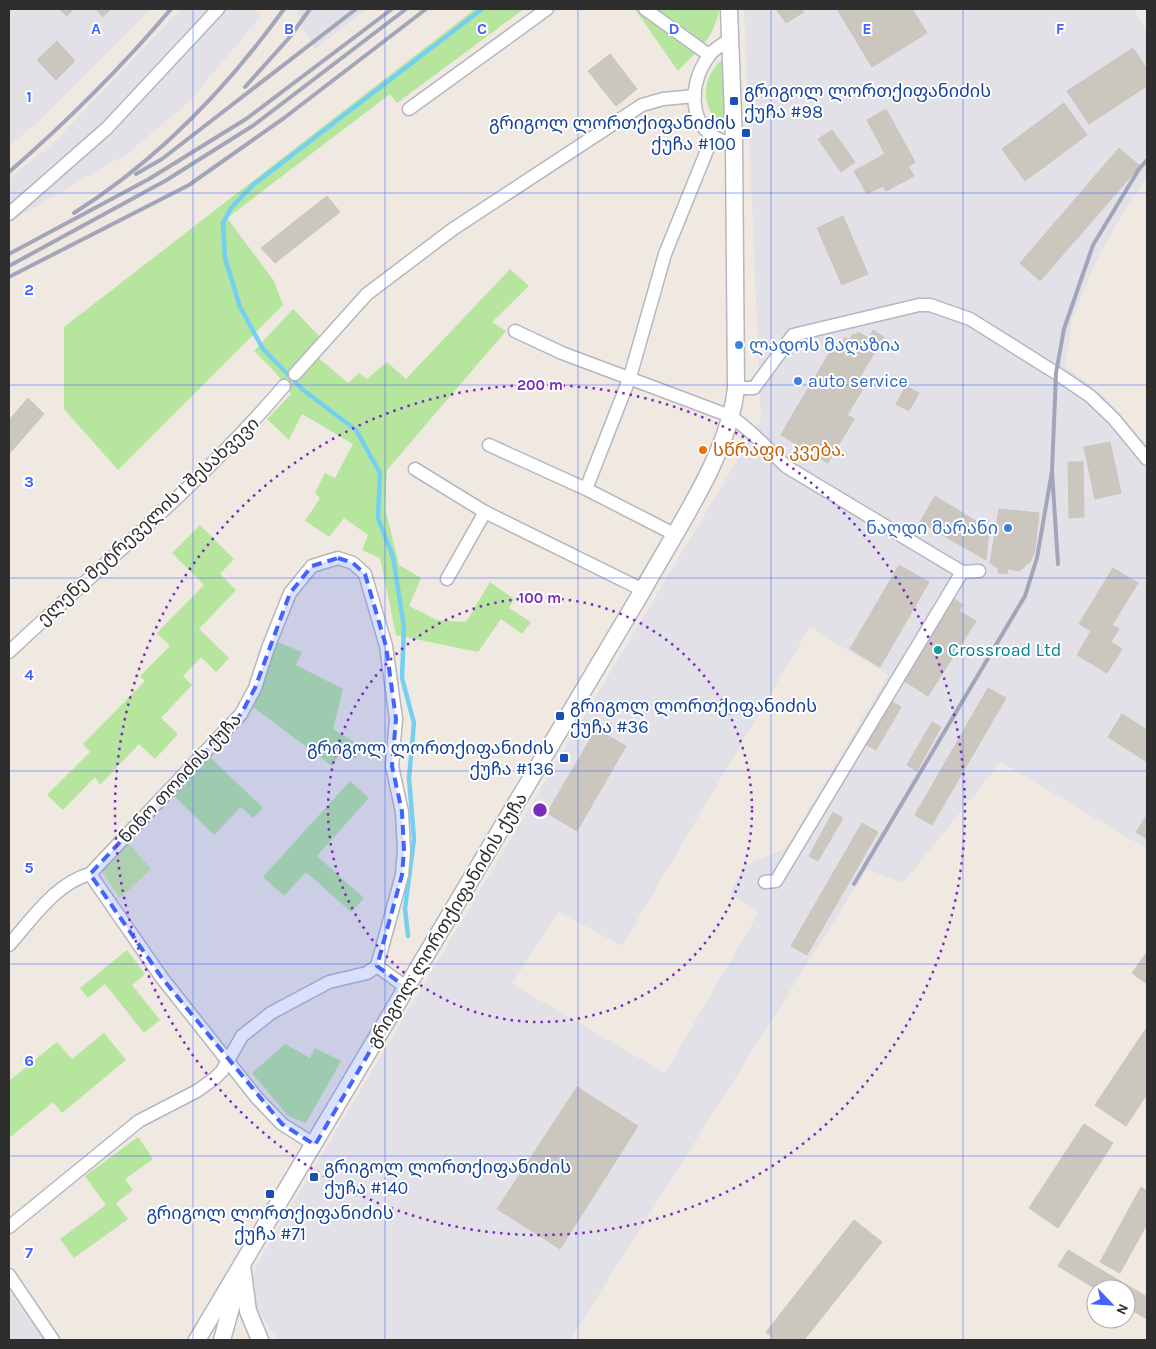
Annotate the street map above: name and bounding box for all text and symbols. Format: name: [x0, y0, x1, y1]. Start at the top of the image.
text: A: [91, 19, 101, 38]
text: B: [284, 19, 294, 38]
text: C: [477, 19, 487, 38]
text: D: [669, 19, 680, 38]
text: E: [862, 19, 872, 38]
text: F: [1056, 19, 1065, 38]
place label: გრიგოლ ლორთქიფანიძის ქუჩა #98: [744, 80, 991, 123]
text: 1: [26, 87, 32, 106]
marker: გრიგოლ ლორთქიფანიძის ქუჩა #98: [728, 95, 740, 107]
place label: გრიგოლ ლორთქიფანიძის ქუჩა #100: [489, 112, 736, 155]
marker: გრიგოლ ლორთქიფანიძის ქუჩა #100: [740, 127, 752, 139]
text: 2: [24, 280, 34, 299]
place label: ლადოს მაღაზია: [749, 334, 900, 356]
marker: ლადოს მაღაზია: [733, 339, 745, 351]
place label: auto service: [808, 370, 908, 392]
marker: auto service: [792, 375, 804, 387]
text: 200 m: [517, 376, 563, 394]
street label: ელენე მეტრეველის I შესახვევი: [33, 412, 263, 630]
place label: სწრაფი კვება.: [713, 439, 844, 461]
marker: სწრაფი კვება.: [697, 444, 709, 456]
text: 3: [24, 472, 34, 491]
place label: ნაღდი მარანი: [866, 517, 998, 539]
marker: ნაღდი მარანი: [1002, 522, 1014, 534]
text: 100 m: [519, 589, 561, 607]
place label: Crossroad Ltd: [948, 639, 1061, 661]
marker: Crossroad Ltd: [932, 644, 944, 656]
text: 4: [24, 665, 34, 684]
place label: გრიგოლ ლორთქიფანიძის ქუჩა #36: [570, 695, 817, 738]
street label: ნინო თოიძის ქუჩა: [114, 708, 246, 848]
marker: გრიგოლ ლორთქიფანიძის ქუჩა #36: [554, 710, 566, 722]
place label: გრიგოლ ლორთქიფანიძის ქუჩა #136: [307, 737, 554, 780]
marker: გრიგოლ ლორთქიფანიძის ქუჩა #136: [558, 752, 570, 764]
street label: გრიგოლ ლორთქიფანიძის ქუჩა: [362, 789, 532, 1051]
centre of rings: [531, 801, 549, 819]
text: 5: [24, 858, 34, 877]
text: 6: [24, 1051, 34, 1070]
place label: გრიგოლ ლორთქიფანიძის ქუჩა #140: [324, 1156, 571, 1199]
marker: გრიგოლ ლორთქიფანიძის ქუჩა #140: [308, 1171, 320, 1183]
marker: გრიგოლ ლორთქიფანიძის ქუჩა #71: [264, 1188, 276, 1200]
place label: გრიგოლ ლორთქიფანიძის ქუჩა #71: [146, 1202, 394, 1245]
text: 7: [25, 1243, 33, 1262]
north arrow: [1086, 1279, 1136, 1329]
text: N: [1113, 1301, 1132, 1317]

